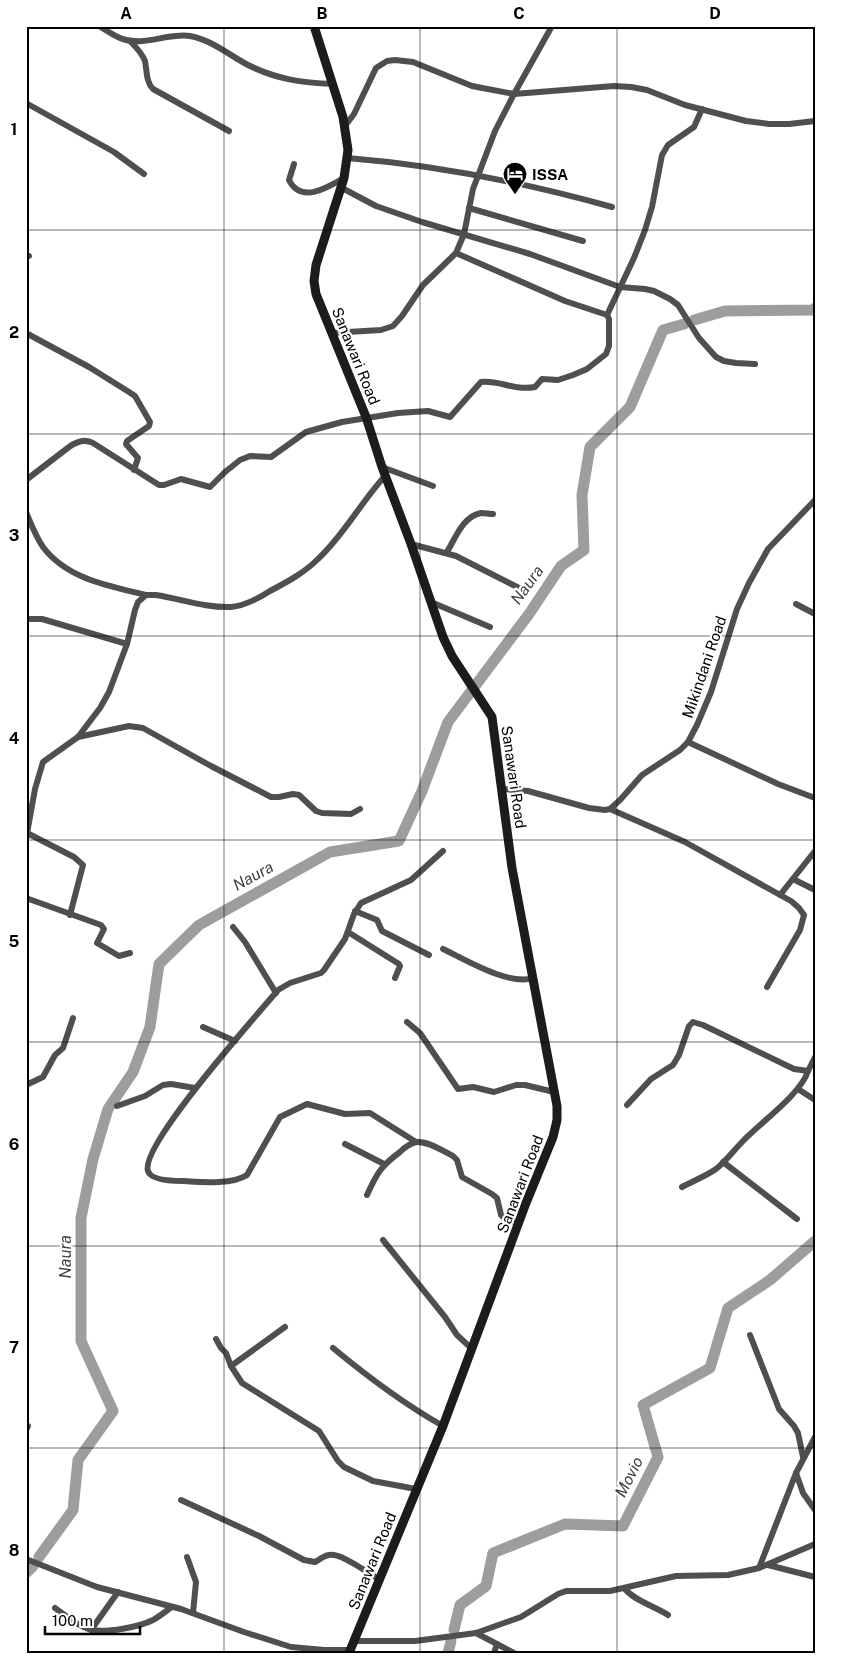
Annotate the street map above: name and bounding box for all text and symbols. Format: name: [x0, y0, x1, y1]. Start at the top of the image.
text: A: [120, 4, 132, 23]
text: B: [317, 4, 328, 23]
text: C: [513, 4, 525, 23]
text: D: [709, 4, 721, 23]
text: 1: [11, 120, 17, 139]
hotel icon: ISSA: [502, 161, 528, 195]
place label: ISSA: [532, 166, 568, 183]
street label: Sanawari Road: [329, 305, 383, 407]
text: 2: [9, 323, 19, 342]
text: 3: [9, 526, 19, 545]
water label: Naura: [507, 562, 547, 608]
street label: Mikindani Road: [679, 614, 729, 720]
street label: Sanawari Road: [498, 725, 530, 829]
text: 4: [9, 729, 20, 748]
water label: Naura: [229, 857, 277, 895]
text: 5: [9, 932, 20, 951]
street label: Sanawari Road: [494, 1133, 546, 1235]
text: 6: [9, 1135, 19, 1154]
water label: Naura: [56, 1235, 75, 1279]
text: 7: [9, 1338, 19, 1357]
water label: Movio: [611, 1454, 647, 1500]
street label: Sanawari Road: [345, 1510, 399, 1612]
text: 8: [9, 1541, 20, 1560]
scale bar: [45, 1604, 140, 1636]
text: 100 m: [52, 1612, 93, 1629]

